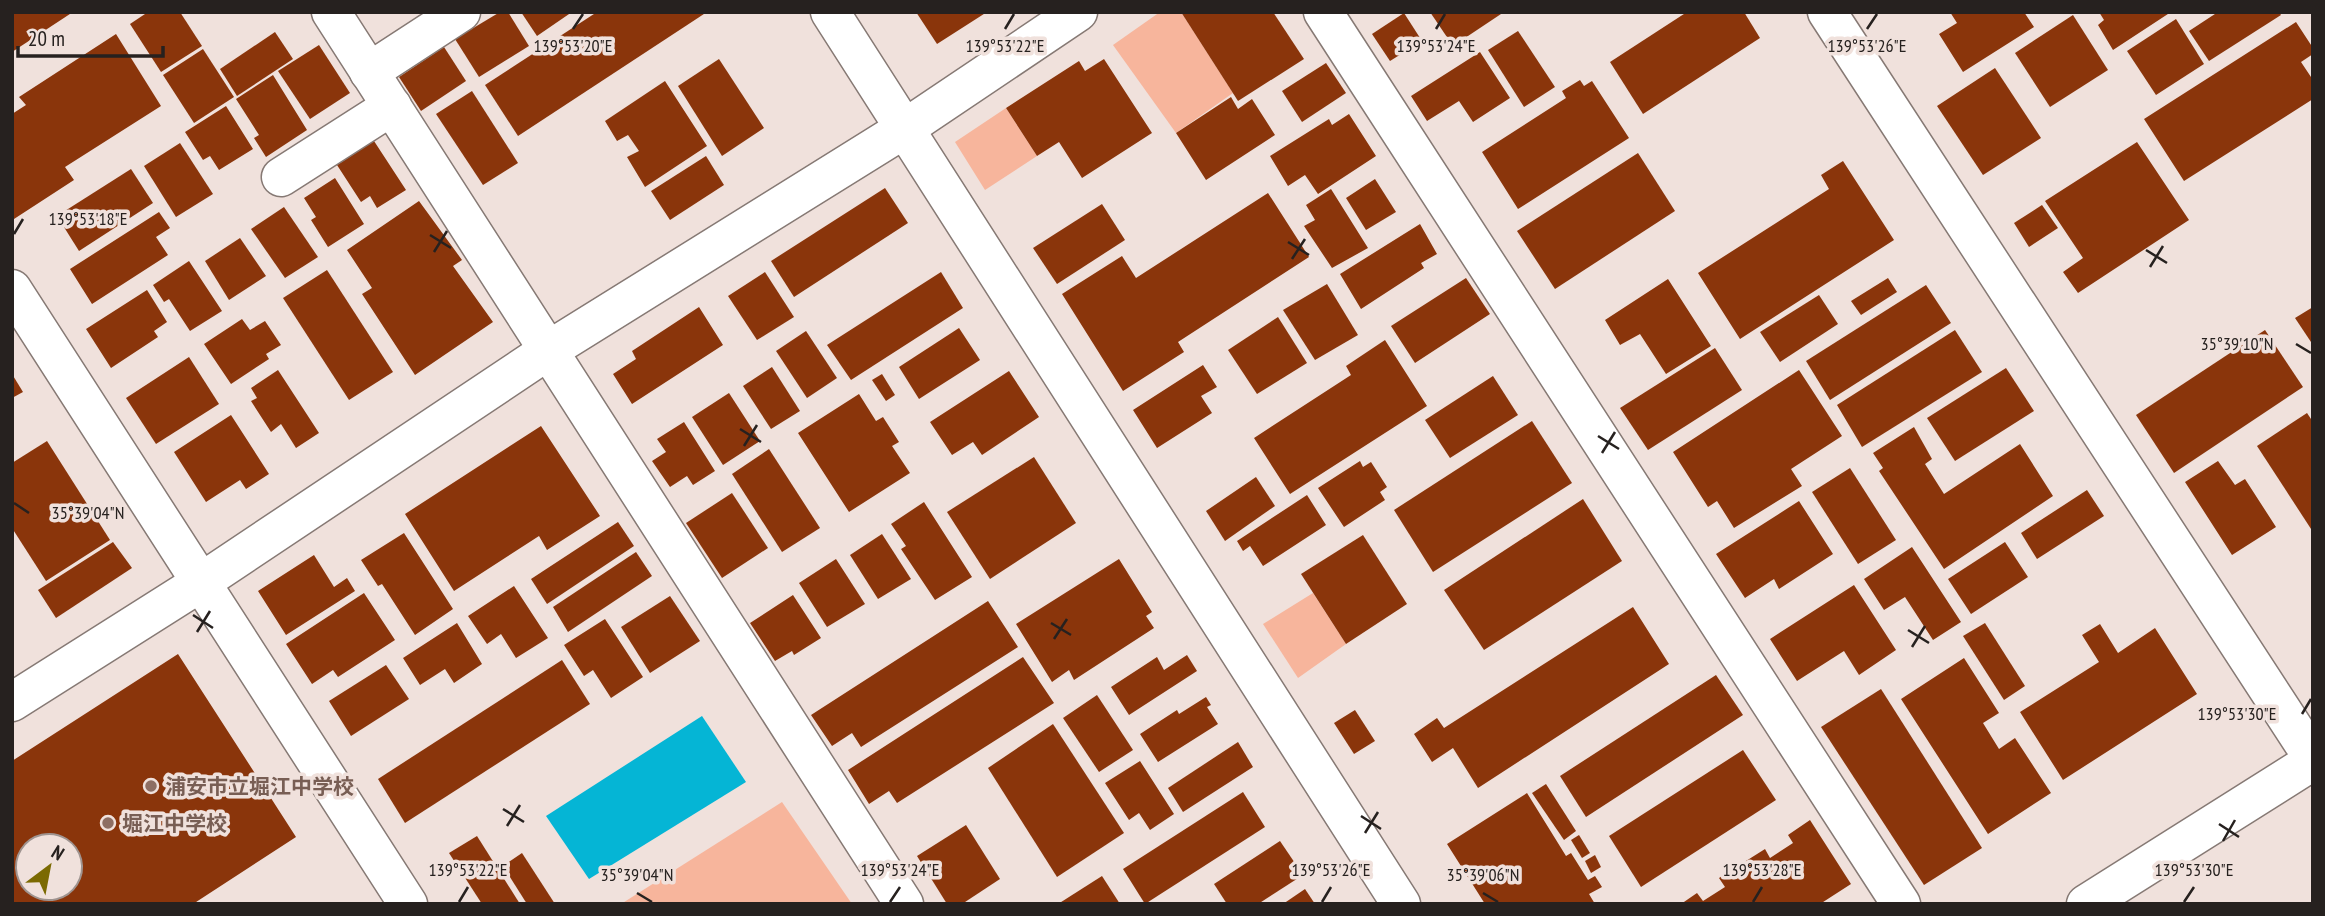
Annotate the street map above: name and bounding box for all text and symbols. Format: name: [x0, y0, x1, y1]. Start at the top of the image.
scale bar: [18, 14, 163, 58]
text: 20 m: [28, 25, 65, 52]
text: 139°53'20"E: [534, 34, 612, 57]
text: 139°53'22"E: [966, 34, 1044, 57]
text: 139°53'24"E: [1397, 34, 1475, 57]
text: 139°53'26"E: [1828, 34, 1906, 57]
text: 139°53'18"E: [49, 207, 127, 230]
text: 35°39'10"N: [2201, 332, 2273, 355]
text: 35°39'04"N: [52, 501, 124, 524]
text: 139°53'30"E: [2198, 702, 2276, 725]
place label: 浦安市立堀江中学校: [165, 773, 354, 800]
marker: 浦安市立堀江中学校: [143, 778, 159, 794]
place label: 堀江中学校: [122, 810, 227, 837]
marker: 堀江中学校: [100, 815, 116, 831]
north arrow: [14, 832, 84, 902]
text: N: [47, 840, 69, 865]
text: 139°53'22"E: [429, 858, 507, 881]
text: 139°53'24"E: [861, 858, 939, 881]
text: 139°53'26"E: [1292, 858, 1370, 881]
text: 139°53'28"E: [1723, 858, 1801, 881]
text: 139°53'30"E: [2155, 858, 2233, 881]
text: 35°39'04"N: [601, 863, 673, 886]
text: 35°39'06"N: [1447, 863, 1519, 886]

